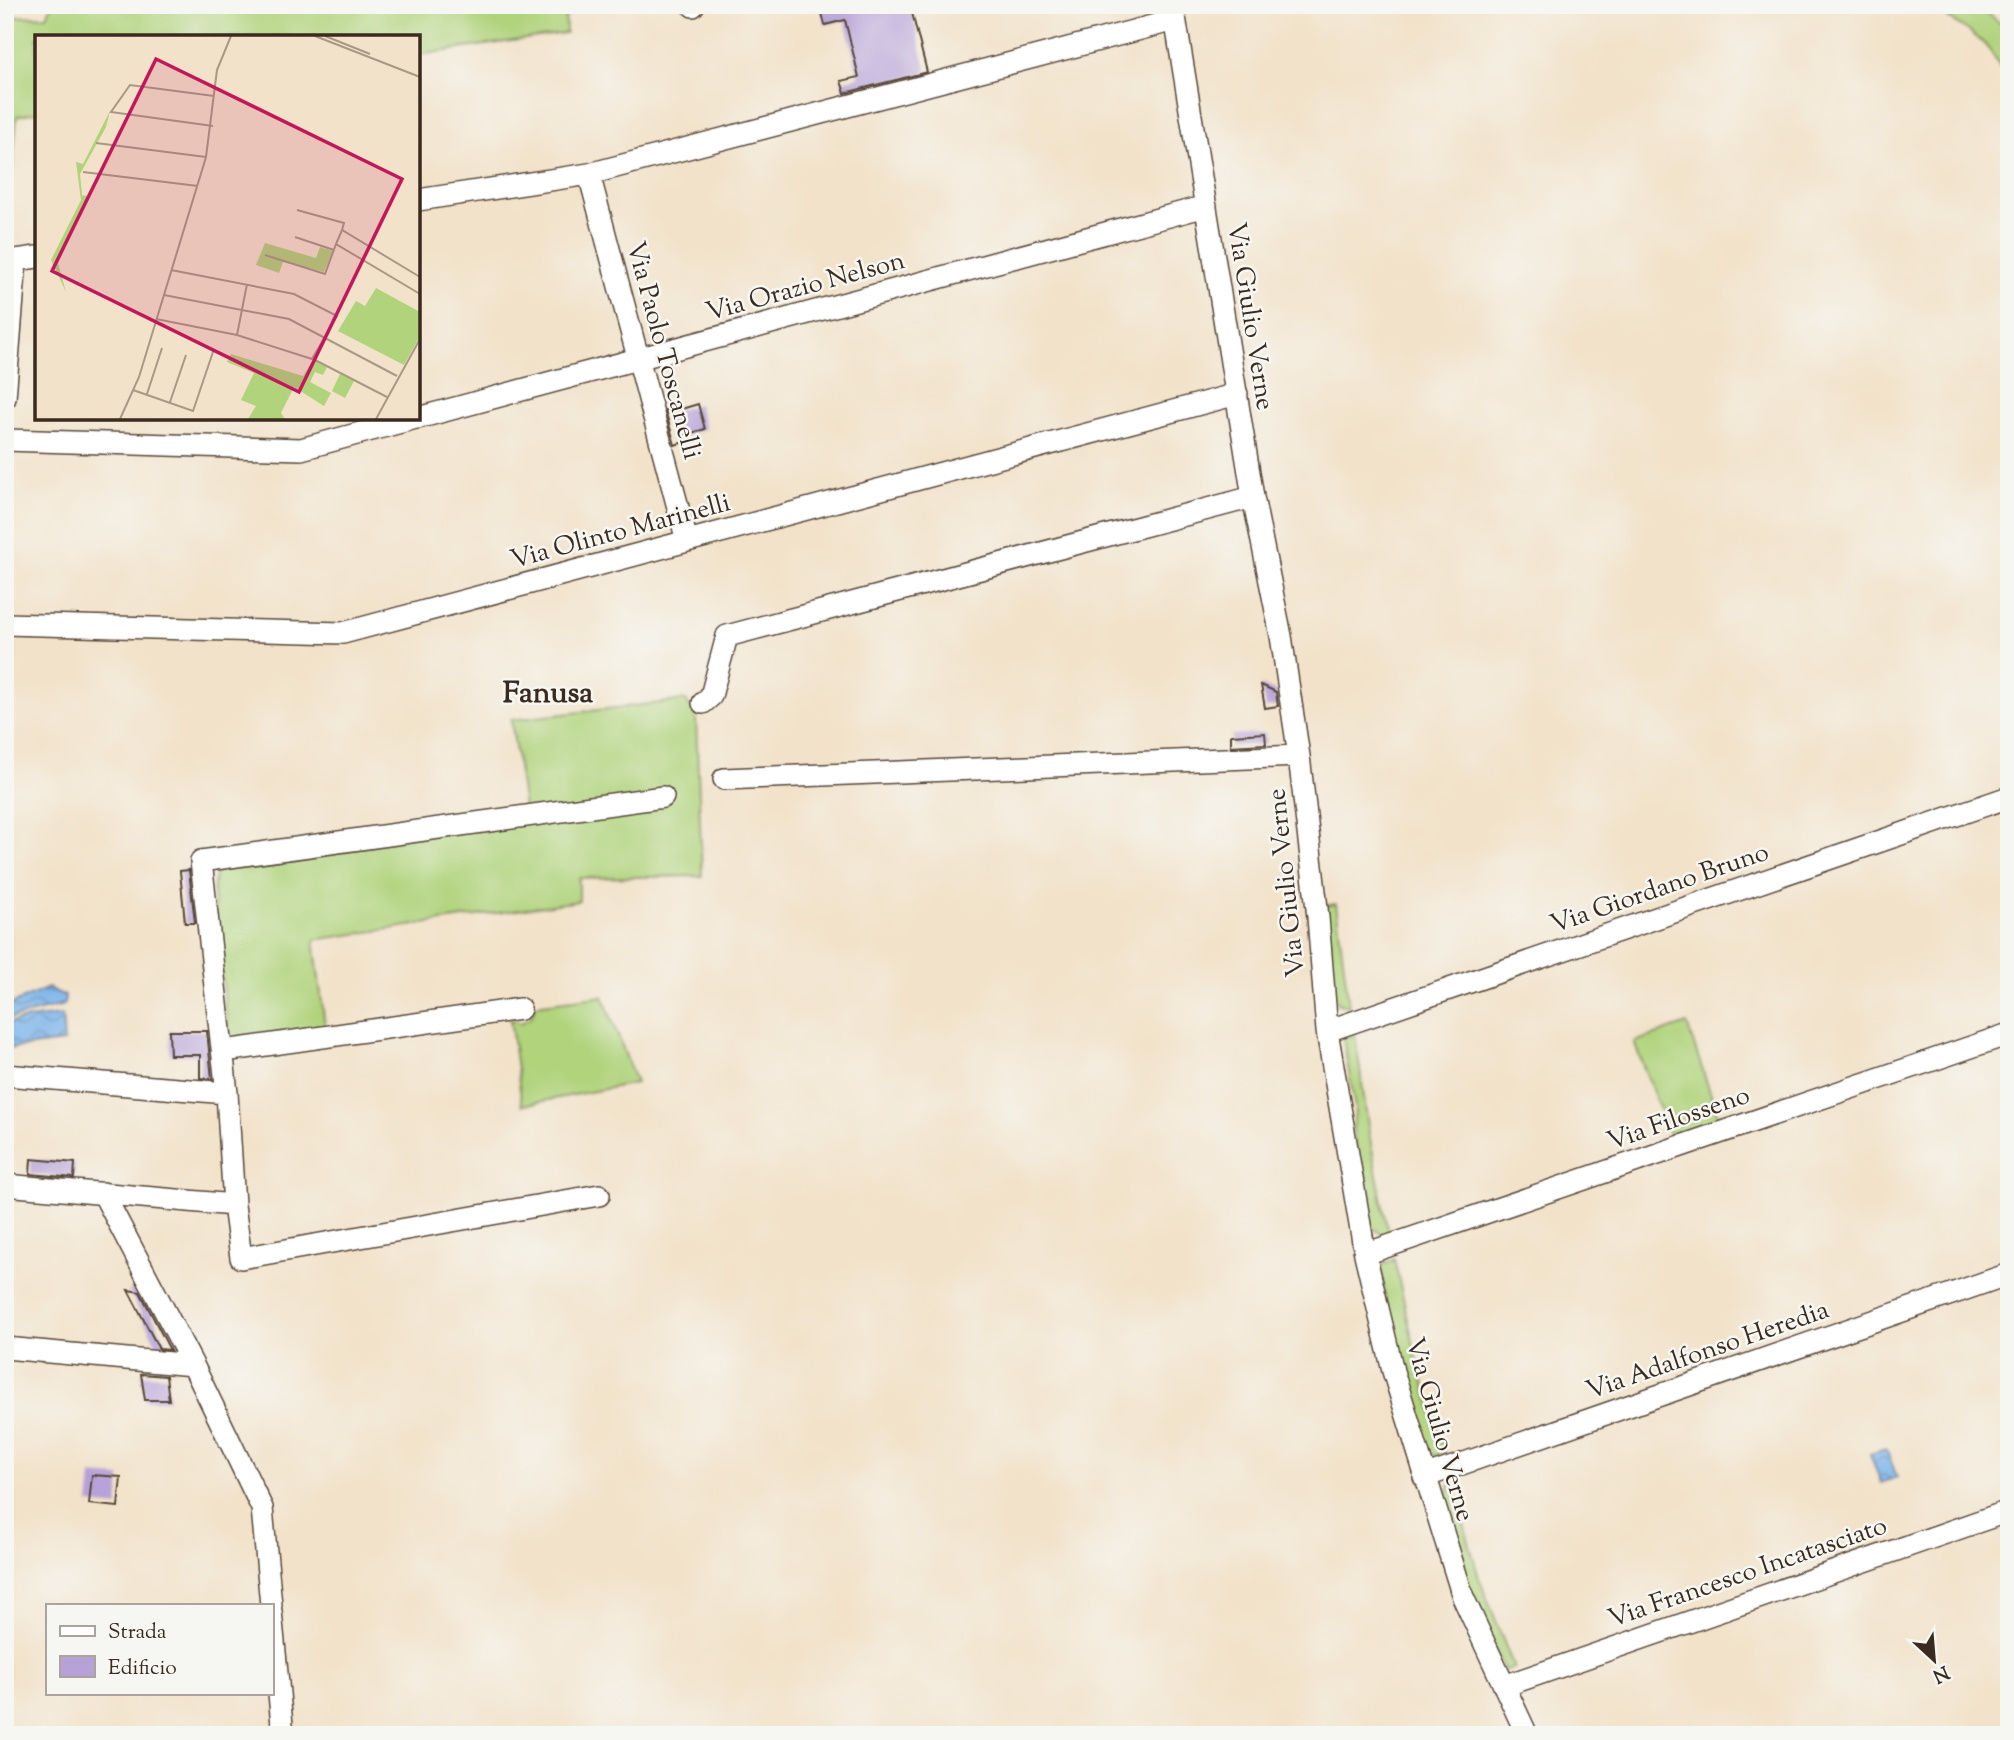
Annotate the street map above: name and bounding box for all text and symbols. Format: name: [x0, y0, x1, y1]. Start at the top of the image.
inset map: [35, 35, 420, 420]
street label: Via Giulio Verne: [1216, 220, 1283, 413]
street label: Via Paolo Toscanelli: [616, 238, 709, 464]
street label: Via Orazio Nelson: [702, 243, 909, 332]
street label: Via Olinto Marinelli: [506, 485, 735, 580]
district label: Fanusa: [503, 673, 593, 716]
street label: Via Giulio Verne: [1259, 786, 1316, 979]
street label: Via Giordano Bruno: [1546, 835, 1774, 944]
street label: Via Filosseno: [1602, 1078, 1755, 1161]
street label: Via Adalfonso Heredia: [1581, 1292, 1834, 1410]
street label: Via Giulio Verne: [1395, 1333, 1483, 1526]
street label: Via Francesco Incatasciato: [1603, 1508, 1892, 1639]
legend: [46, 1604, 273, 1694]
text: Strada: [108, 1618, 167, 1648]
north arrow: [1898, 1624, 1968, 1694]
text: Edificio: [108, 1654, 177, 1684]
text: N: [1928, 1658, 1953, 1688]

